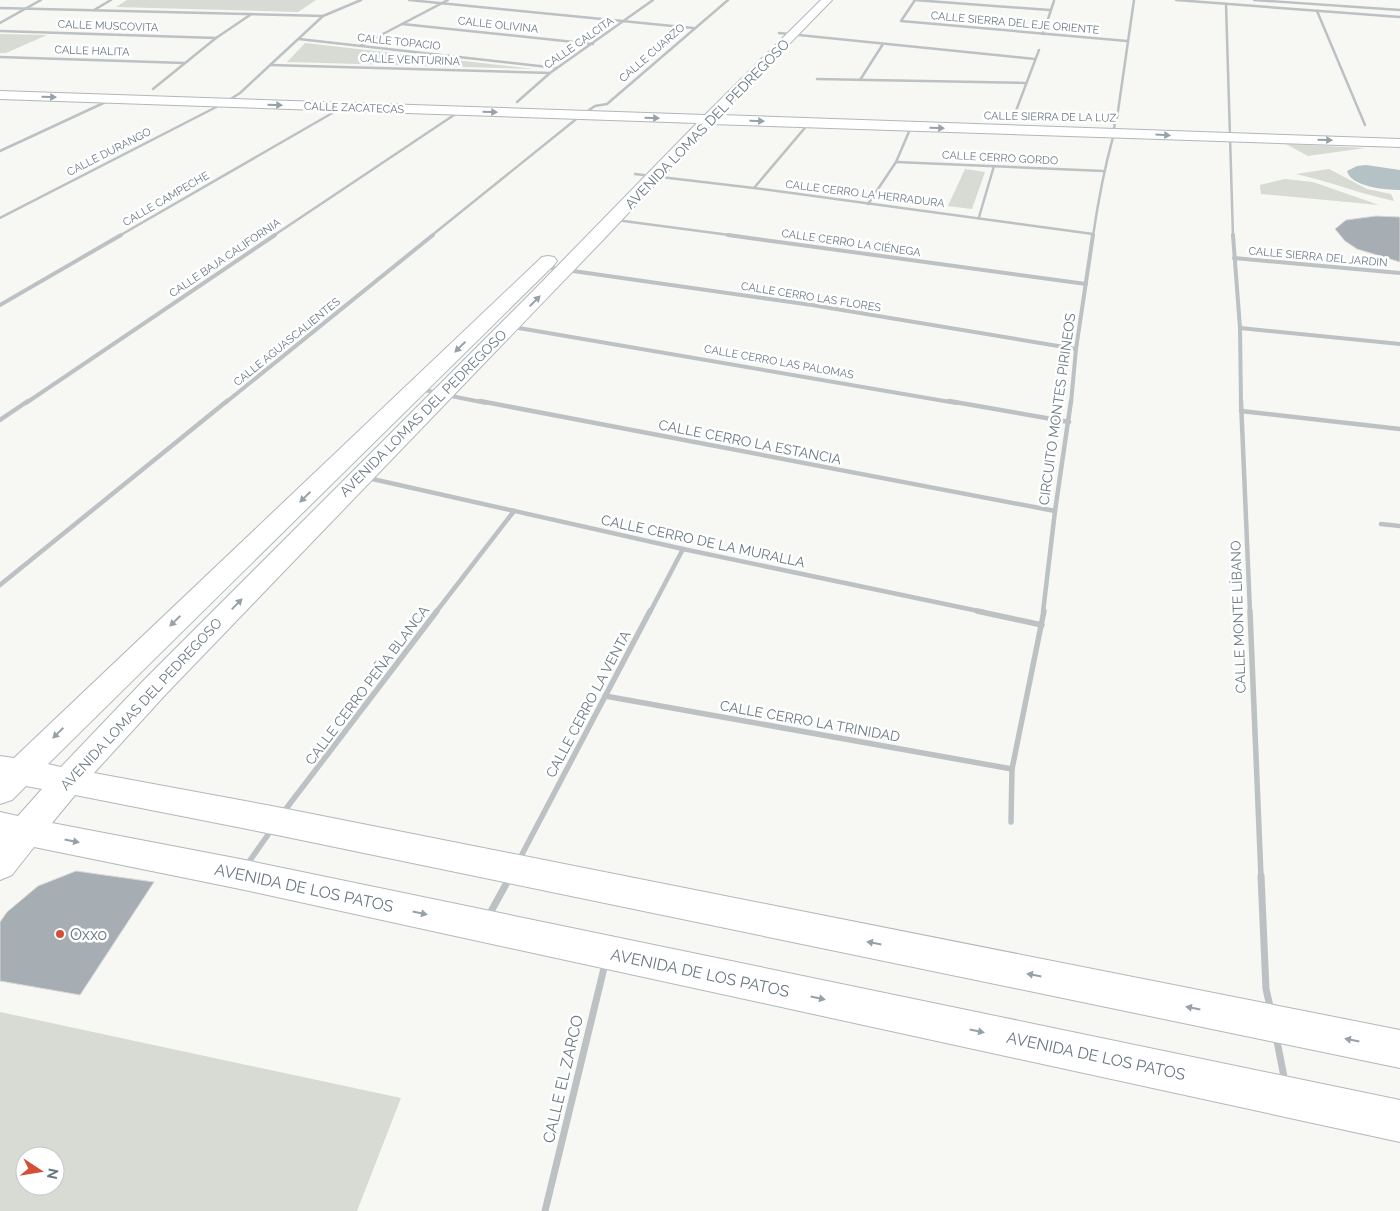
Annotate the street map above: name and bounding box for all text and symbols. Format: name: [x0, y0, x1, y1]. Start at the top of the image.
street label: CALLE SIERRA DEL EJE ORIENTE: [930, 9, 1100, 37]
street label: CALLE OLIVINA: [457, 14, 539, 36]
street label: CALLE CALCITA: [542, 14, 617, 72]
street label: CALLE MUSCOVITA: [57, 18, 159, 34]
street label: CALLE CUARZO: [617, 21, 687, 85]
street label: CALLE TOPACIO: [357, 31, 441, 53]
street label: AVENIDA LOMAS DEL PEDREGOSO: [622, 36, 792, 212]
street label: CALLE HALITA: [54, 43, 130, 59]
street label: CALLE VENTURINA: [360, 52, 461, 68]
one-way arrow: [41, 93, 57, 101]
street label: CALLE ZACATECAS: [304, 100, 405, 116]
one-way arrow: [267, 101, 283, 109]
one-way arrow: [482, 109, 498, 117]
street label: CALLE SIERRA DE LA LUZ: [984, 109, 1116, 125]
one-way arrow: [645, 114, 661, 122]
one-way arrow: [749, 117, 765, 125]
one-way arrow: [929, 124, 945, 132]
street label: CALLE DURANGO: [65, 125, 153, 179]
one-way arrow: [1155, 131, 1171, 139]
one-way arrow: [1317, 137, 1333, 145]
street label: CALLE CERRO GORDO: [942, 148, 1058, 168]
street label: CALLE CAMPECHE: [121, 169, 212, 229]
street label: CALLE CERRO LA HERRADURA: [785, 178, 946, 210]
street label: CALLE BAJA CALIFORNIA: [167, 216, 284, 300]
street label: CALLE CERRO LA CIÉNEGA: [781, 226, 922, 259]
street label: CALLE SIERRA DEL JARDIN: [1248, 244, 1388, 270]
street label: CALLE CERRO LAS FLORES: [740, 280, 882, 315]
street label: CALLE AGUASCALIENTES: [231, 295, 343, 389]
one-way arrow: [529, 295, 541, 307]
street label: CIRCUITO MONTES PIRINEOS: [1036, 311, 1078, 506]
street label: AVENIDA LOMAS DEL PEDREGOSO: [336, 326, 510, 500]
one-way arrow: [454, 341, 466, 353]
street label: CALLE CERRO LAS PALOMAS: [703, 342, 855, 382]
street label: CALLE CERRO LA ESTANCIA: [657, 416, 843, 468]
one-way arrow: [300, 491, 312, 503]
street label: CALLE CERRO DE LA MURALLA: [600, 512, 807, 571]
street label: CALLE MONTE LÍBANO: [1226, 540, 1249, 694]
one-way arrow: [231, 598, 243, 610]
street label: CALLE CERRO PEÑA BLANCA: [301, 601, 432, 768]
street label: AVENIDA LOMAS DEL PEDREGOSO: [57, 615, 225, 793]
one-way arrow: [170, 615, 182, 627]
street label: CALLE CERRO LA VENTA: [542, 627, 634, 780]
street label: CALLE CERRO LA TRINIDAD: [719, 697, 901, 745]
one-way arrow: [52, 727, 64, 739]
one-way arrow: [65, 837, 80, 845]
street label: AVENIDA DE LOS PATOS: [213, 860, 395, 916]
one-way arrow: [412, 909, 427, 917]
place label: Oxxo: [70, 925, 107, 944]
marker: Oxxo: [54, 928, 66, 940]
one-way arrow: [867, 939, 882, 947]
street label: AVENIDA DE LOS PATOS: [609, 945, 791, 1001]
one-way arrow: [1025, 971, 1041, 979]
one-way arrow: [811, 994, 826, 1002]
one-way arrow: [1184, 1003, 1200, 1011]
street label: CALLE EL ZARCO: [539, 1013, 587, 1145]
one-way arrow: [970, 1028, 986, 1036]
street label: AVENIDA DE LOS PATOS: [1005, 1028, 1187, 1084]
one-way arrow: [1344, 1035, 1360, 1043]
north arrow: [15, 1146, 65, 1196]
text: N: [44, 1167, 62, 1181]

